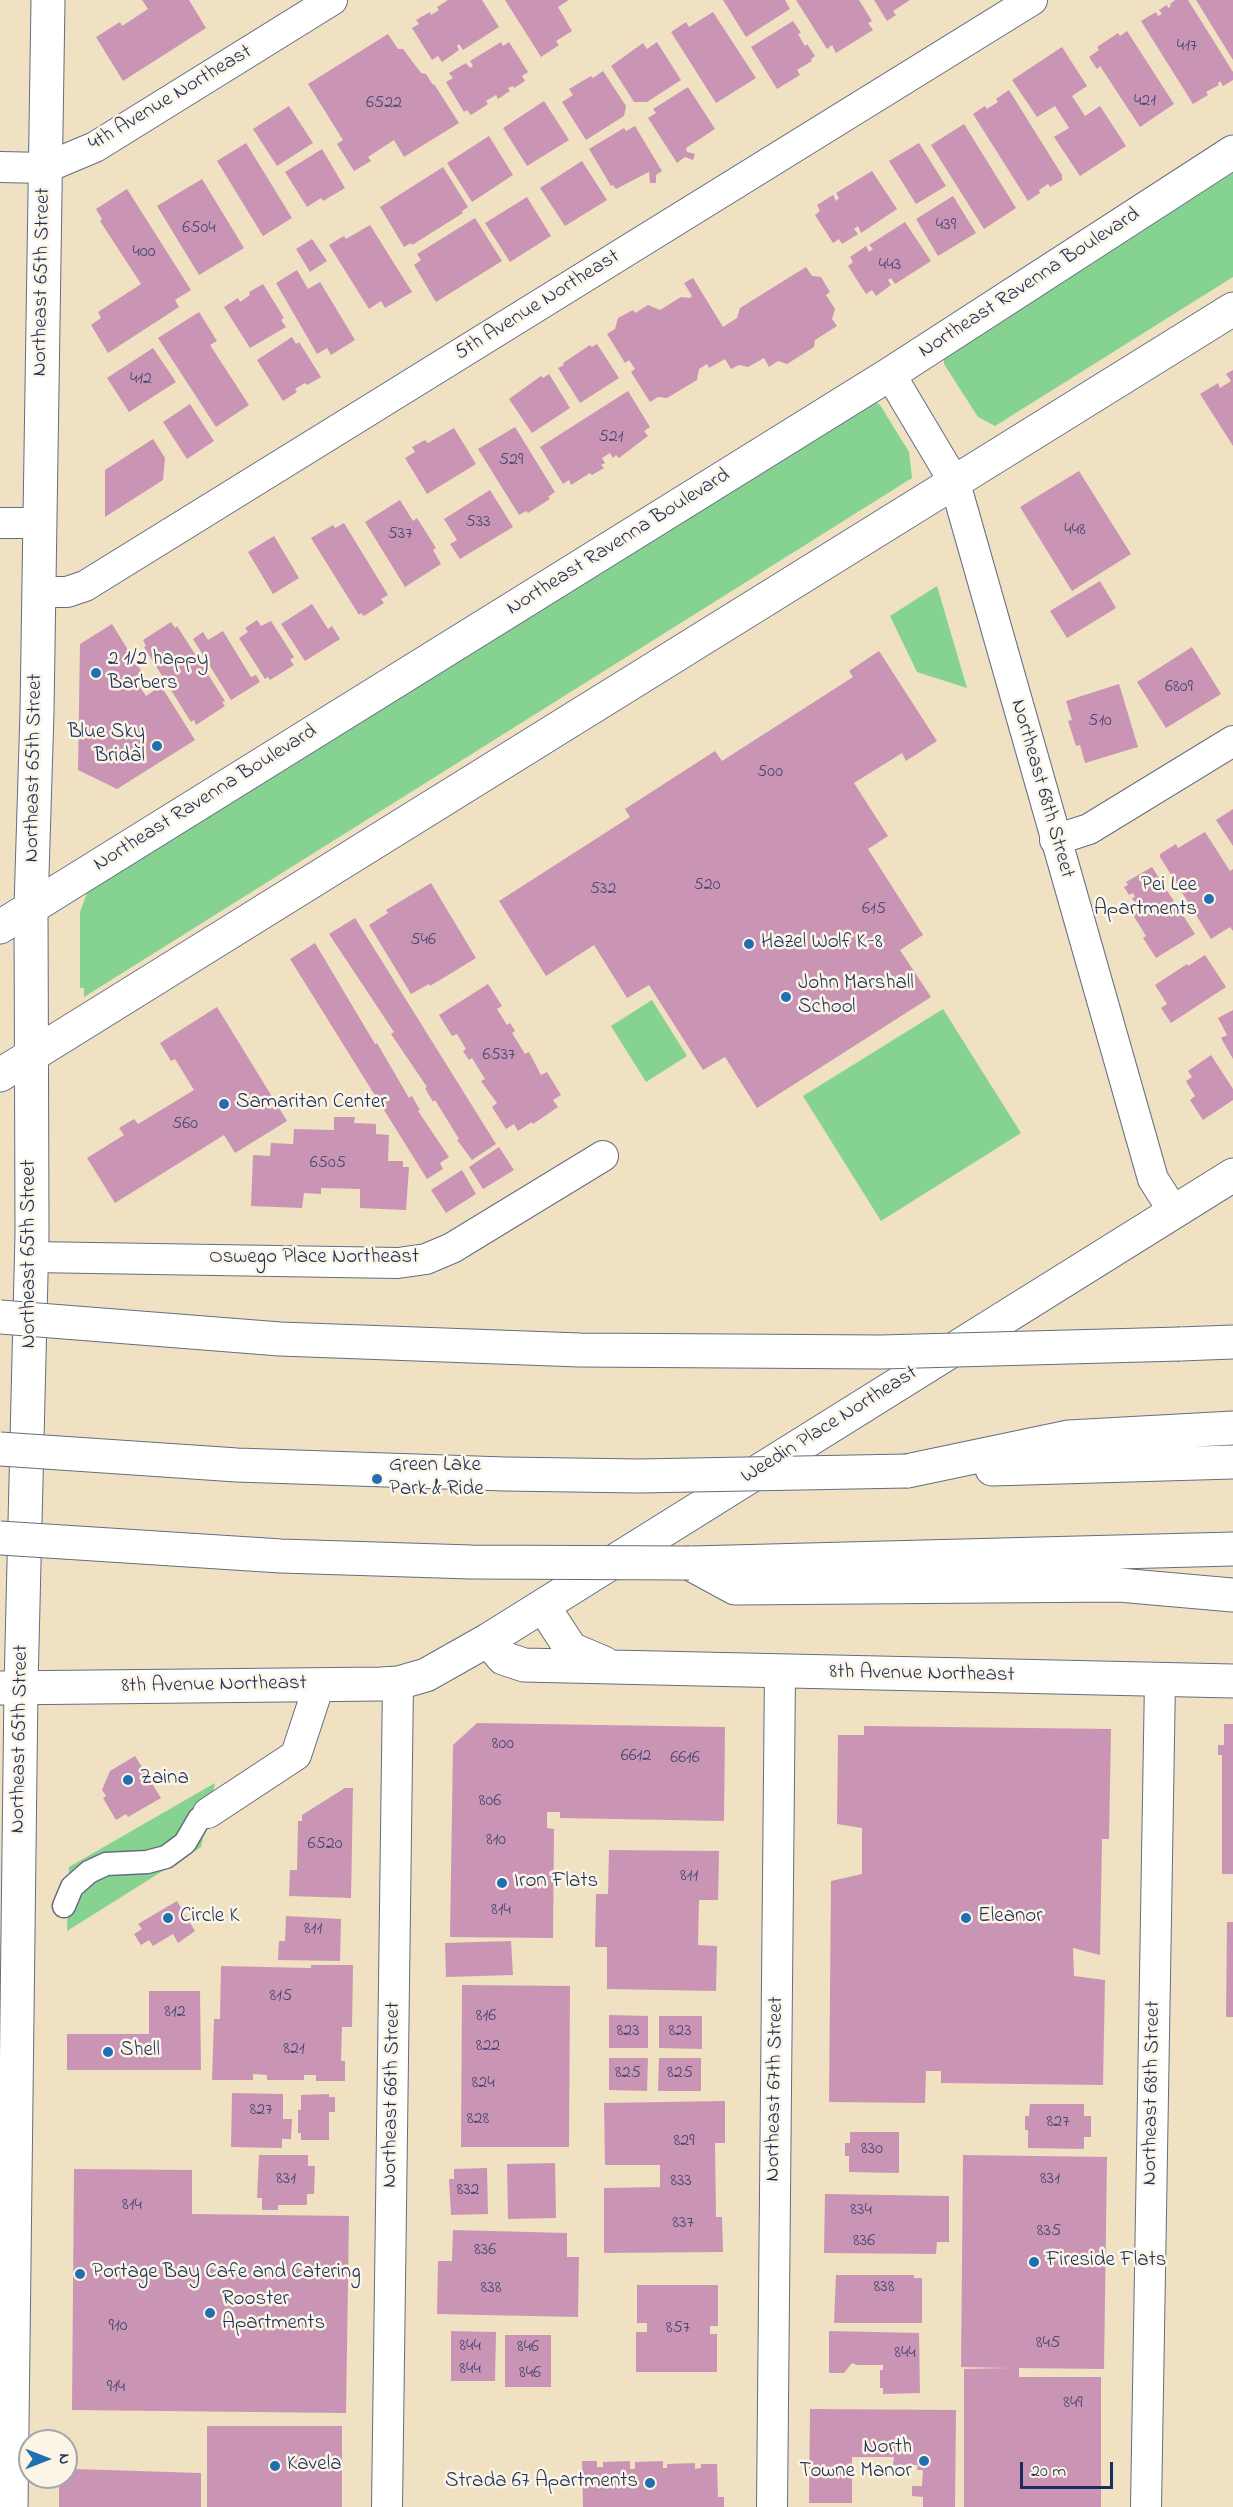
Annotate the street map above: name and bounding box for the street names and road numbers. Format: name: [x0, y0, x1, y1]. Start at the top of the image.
street label: 4th Avenue Northeast: [85, 40, 257, 158]
street label: Northeast 65th Street: [29, 187, 57, 377]
street label: Northeast Ravenna Boulevard: [915, 203, 1145, 365]
street label: 5th Avenue Northeast: [451, 245, 625, 367]
street label: Northeast Ravenna Boulevard: [503, 464, 735, 622]
street label: Northeast 65th Street: [21, 673, 49, 863]
street label: Northeast 68th Street: [1003, 697, 1079, 881]
street label: Northeast Ravenna Boulevard: [90, 720, 322, 878]
street label: Northeast 65th Street: [18, 1160, 44, 1348]
street label: Oswego Place Northeast: [209, 1246, 419, 1272]
street label: Weedin Place Northeast: [737, 1361, 923, 1491]
street label: Northeast 65th Street: [7, 1644, 35, 1834]
street label: 8th Avenue Northeast: [829, 1661, 1015, 1689]
street label: 8th Avenue Northeast: [121, 1672, 307, 1700]
street label: Northeast 67th Street: [762, 1996, 790, 2182]
street label: Northeast 68th Street: [1139, 2000, 1167, 2186]
street label: Northeast 66th Street: [379, 2002, 407, 2188]

